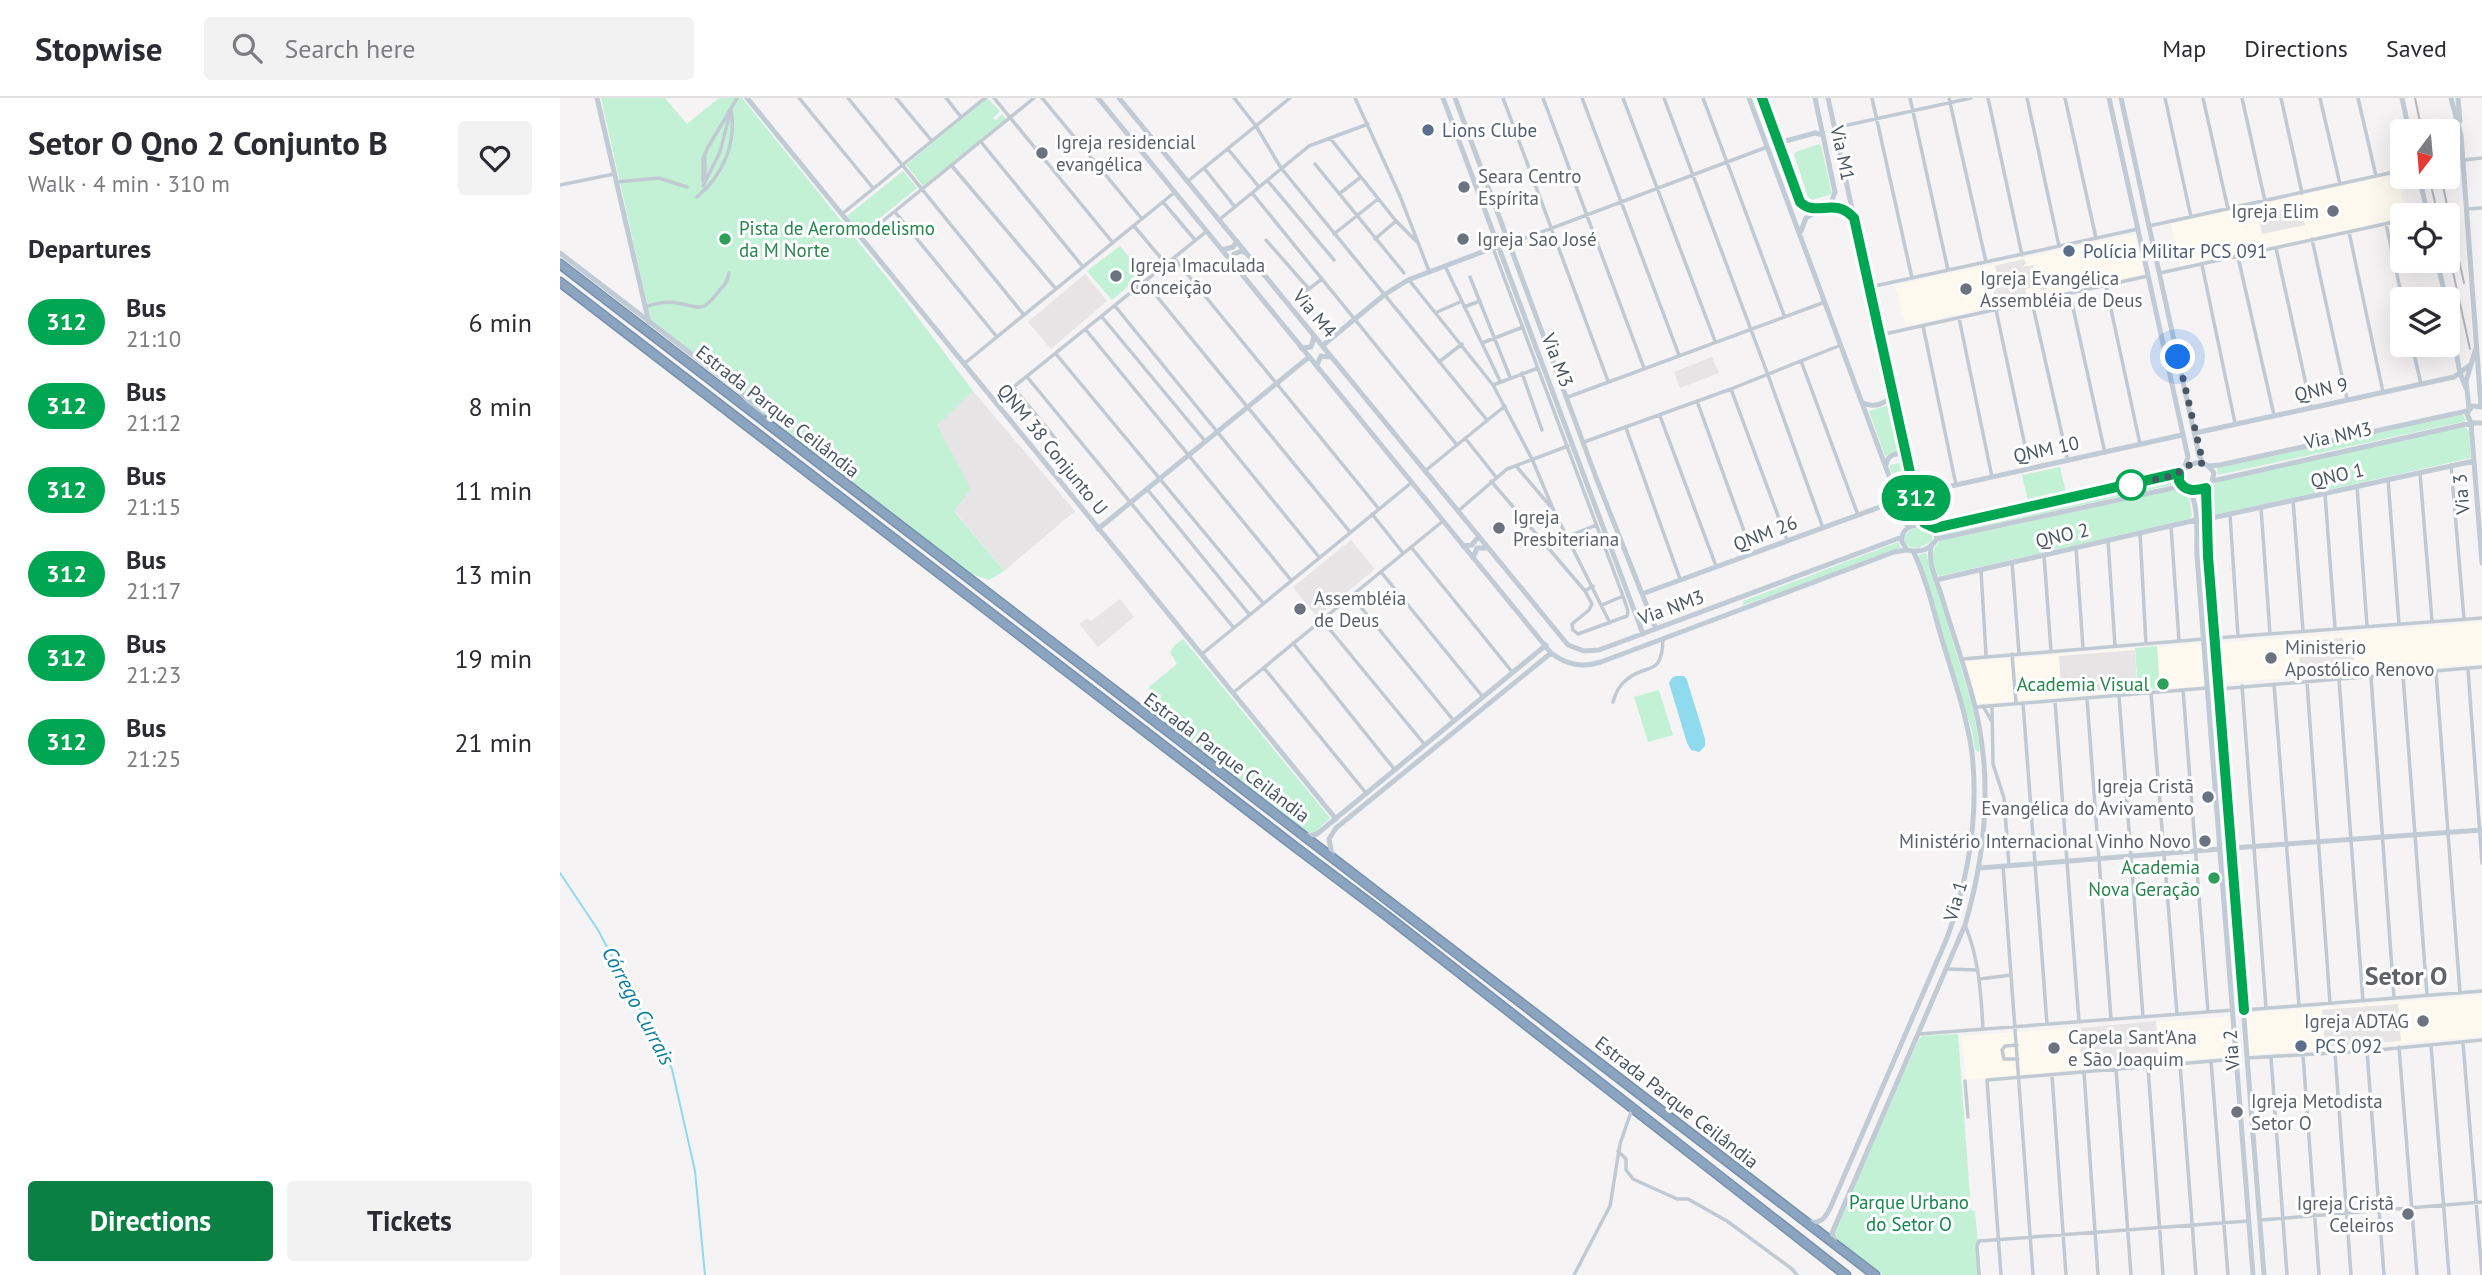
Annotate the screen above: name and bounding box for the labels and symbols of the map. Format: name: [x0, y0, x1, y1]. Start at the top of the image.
place label: Lions Clube: [1442, 118, 1537, 142]
north arrow: [2390, 119, 2460, 189]
marker: Lions Clube: [1420, 122, 1436, 138]
street label: Via M1: [1825, 122, 1861, 183]
place label: Igreja residencial evangélica: [1056, 130, 1196, 176]
marker: Igreja residencial evangélica: [1034, 145, 1050, 161]
place label: Seara Centro Espírita: [1478, 164, 1581, 210]
marker: Seara Centro Espírita: [1456, 179, 1472, 195]
place label: Igreja Elim: [2231, 199, 2319, 223]
marker: Igreja Elim: [2325, 203, 2341, 219]
place label: Pista de Aeromodelismo da M Norte: [739, 216, 935, 262]
place label: Igreja Sao José: [1477, 227, 1597, 251]
marker: Pista de Aeromodelismo da M Norte: [717, 231, 733, 247]
marker: Igreja Sao José: [1455, 231, 1471, 247]
place label: Polícia Militar PCS 091: [2083, 239, 2267, 263]
marker: Polícia Militar PCS 091: [2061, 243, 2077, 259]
place label: Igreja Imaculada Conceição: [1130, 253, 1265, 299]
place label: Igreja Evangélica Assembléia de Deus: [1980, 266, 2143, 312]
marker: Igreja Imaculada Conceição: [1108, 268, 1124, 284]
marker: Igreja Evangélica Assembléia de Deus: [1958, 281, 1974, 297]
street label: Via M4: [1287, 283, 1342, 342]
street label: Via M3: [1536, 329, 1579, 390]
your location: [2160, 339, 2195, 374]
street label: Estrada Parque Ceilândia: [691, 340, 865, 482]
street label: QNN 9: [2292, 372, 2350, 406]
street label: QNM 38 Conjunto U: [993, 378, 1113, 520]
street label: Via NM3: [2301, 416, 2374, 454]
street label: QNM 10: [2011, 430, 2081, 468]
street label: QNO 1: [2308, 457, 2366, 493]
unlabelled marker: [2116, 470, 2146, 500]
street label: Via 3: [2447, 473, 2475, 516]
line badge: 312: [1876, 475, 1956, 521]
place label: Igreja Presbiteriana: [1513, 505, 1619, 551]
street label: QNM 26: [1730, 510, 1800, 556]
street label: QNO 2: [2033, 517, 2091, 553]
marker: Igreja Presbiteriana: [1491, 520, 1507, 536]
street label: Via NM3: [1634, 584, 1707, 630]
place label: Assembléia de Deus: [1314, 586, 1406, 632]
marker: Assembléia de Deus: [1292, 601, 1308, 617]
place label: Ministerio Apostólico Renovo: [2285, 635, 2435, 681]
marker: Ministerio Apostólico Renovo: [2263, 650, 2279, 666]
place label: Academia Visual: [2017, 672, 2149, 696]
marker: Academia Visual: [2155, 676, 2171, 692]
street label: Estrada Parque Ceilândia: [1139, 687, 1315, 827]
place label: Igreja Cristã Evangélica do Avivamento: [1981, 774, 2194, 820]
marker: Igreja Cristã Evangélica do Avivamento: [2200, 789, 2216, 805]
place label: Ministério Internacional Vinho Novo: [1899, 829, 2191, 853]
marker: Ministério Internacional Vinho Novo: [2197, 833, 2213, 849]
place label: Academia Nova Geração: [2088, 855, 2200, 901]
marker: Academia Nova Geração: [2206, 870, 2222, 886]
street label: Via 1: [1938, 878, 1972, 925]
water label: Córrego Currais: [596, 942, 681, 1070]
district label: Setor O: [2365, 959, 2447, 992]
place label: Igreja ADTAG: [2304, 1009, 2409, 1033]
marker: Igreja ADTAG: [2415, 1013, 2431, 1029]
place label: Capela Sant'Ana e São Joaquim: [2068, 1025, 2197, 1071]
street label: Via 2: [2218, 1029, 2244, 1072]
street label: Estrada Parque Ceilândia: [1590, 1031, 1764, 1173]
place label: PCS 092: [2315, 1034, 2382, 1058]
marker: PCS 092: [2293, 1038, 2309, 1054]
marker: Capela Sant'Ana e São Joaquim: [2046, 1040, 2062, 1056]
place label: Igreja Metodista Setor O: [2251, 1089, 2383, 1135]
marker: Igreja Metodista Setor O: [2229, 1104, 2245, 1120]
park label: Parque Urbano do Setor O: [1849, 1190, 1969, 1236]
place label: Igreja Cristã Celeiros: [2297, 1191, 2394, 1237]
marker: Igreja Cristã Celeiros: [2400, 1206, 2416, 1222]

